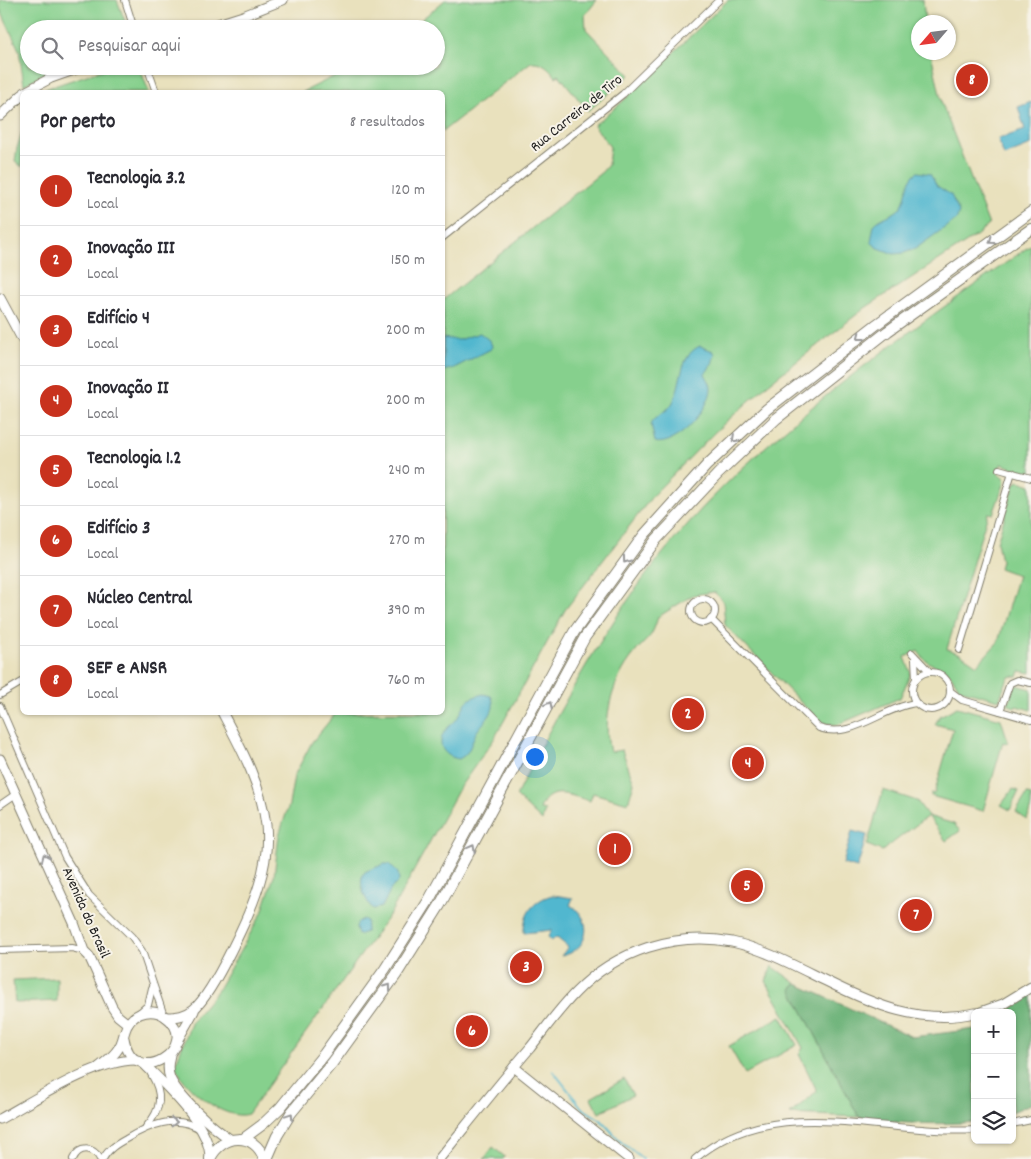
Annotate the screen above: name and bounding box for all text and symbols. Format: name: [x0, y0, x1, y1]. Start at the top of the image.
north arrow: [911, 15, 956, 60]
search box: [20, 20, 445, 75]
icon: search: [38, 34, 66, 62]
text: Pesquisar aqui: [78, 34, 180, 61]
pin: 8: [956, 61, 988, 99]
street label: Rua Carreira de Tiro: [526, 70, 628, 158]
text: Por perto: [40, 108, 115, 138]
text: 8 resultados: [350, 111, 425, 134]
text: Tecnologia 3.2: [87, 166, 186, 193]
text: 1: [54, 179, 58, 202]
text: 120 m: [391, 179, 425, 202]
text: Local: [87, 193, 118, 216]
one-way arrow: [988, 235, 997, 244]
text: Inovação III: [87, 236, 175, 263]
text: 2: [53, 249, 60, 272]
text: 150 m: [391, 249, 425, 272]
text: Local: [87, 263, 118, 286]
text: Edifício 4: [87, 306, 150, 333]
text: 3: [52, 319, 60, 342]
text: 200 m: [386, 319, 425, 342]
one-way arrow: [856, 331, 866, 340]
text: Local: [87, 333, 118, 356]
text: Inovação II: [87, 376, 169, 403]
text: 4: [53, 389, 59, 412]
text: 200 m: [386, 389, 425, 412]
text: Local: [87, 403, 118, 426]
one-way arrow: [731, 433, 740, 442]
text: Tecnologia 1.2: [87, 446, 182, 473]
text: 5: [52, 459, 60, 482]
text: 240 m: [388, 459, 425, 482]
text: Local: [87, 473, 118, 496]
text: Edifício 3: [87, 516, 151, 543]
text: 6: [52, 529, 60, 552]
text: 270 m: [389, 529, 425, 552]
text: Local: [87, 543, 118, 566]
one-way arrow: [623, 554, 632, 564]
text: Núcleo Central: [87, 586, 192, 613]
text: 7: [53, 599, 59, 622]
text: 390 m: [387, 599, 425, 622]
text: Local: [87, 613, 118, 636]
text: SEF e ANSR: [87, 656, 167, 683]
text: 8: [53, 669, 59, 692]
text: 760 m: [388, 669, 425, 692]
text: Local: [87, 683, 118, 706]
pin: 2: [672, 695, 704, 733]
one-way arrow: [543, 701, 553, 710]
your location: [522, 744, 548, 770]
pin: 4: [732, 744, 764, 782]
pin: 1: [599, 830, 631, 868]
one-way arrow: [466, 844, 476, 853]
one-way arrow: [40, 853, 51, 862]
street label: Avenida do Brasil: [55, 864, 115, 962]
pin: 5: [731, 867, 763, 905]
pin: 7: [900, 896, 932, 934]
pin: 3: [510, 948, 542, 986]
one-way arrow: [381, 983, 391, 992]
map controls: [971, 1009, 1016, 1144]
button: +: [971, 1009, 1016, 1054]
pin: 6: [456, 1012, 488, 1050]
button: −: [971, 1054, 1016, 1099]
button: layers: [971, 1099, 1016, 1144]
one-way arrow: [283, 1112, 293, 1121]
one-way arrow: [171, 1117, 179, 1127]

